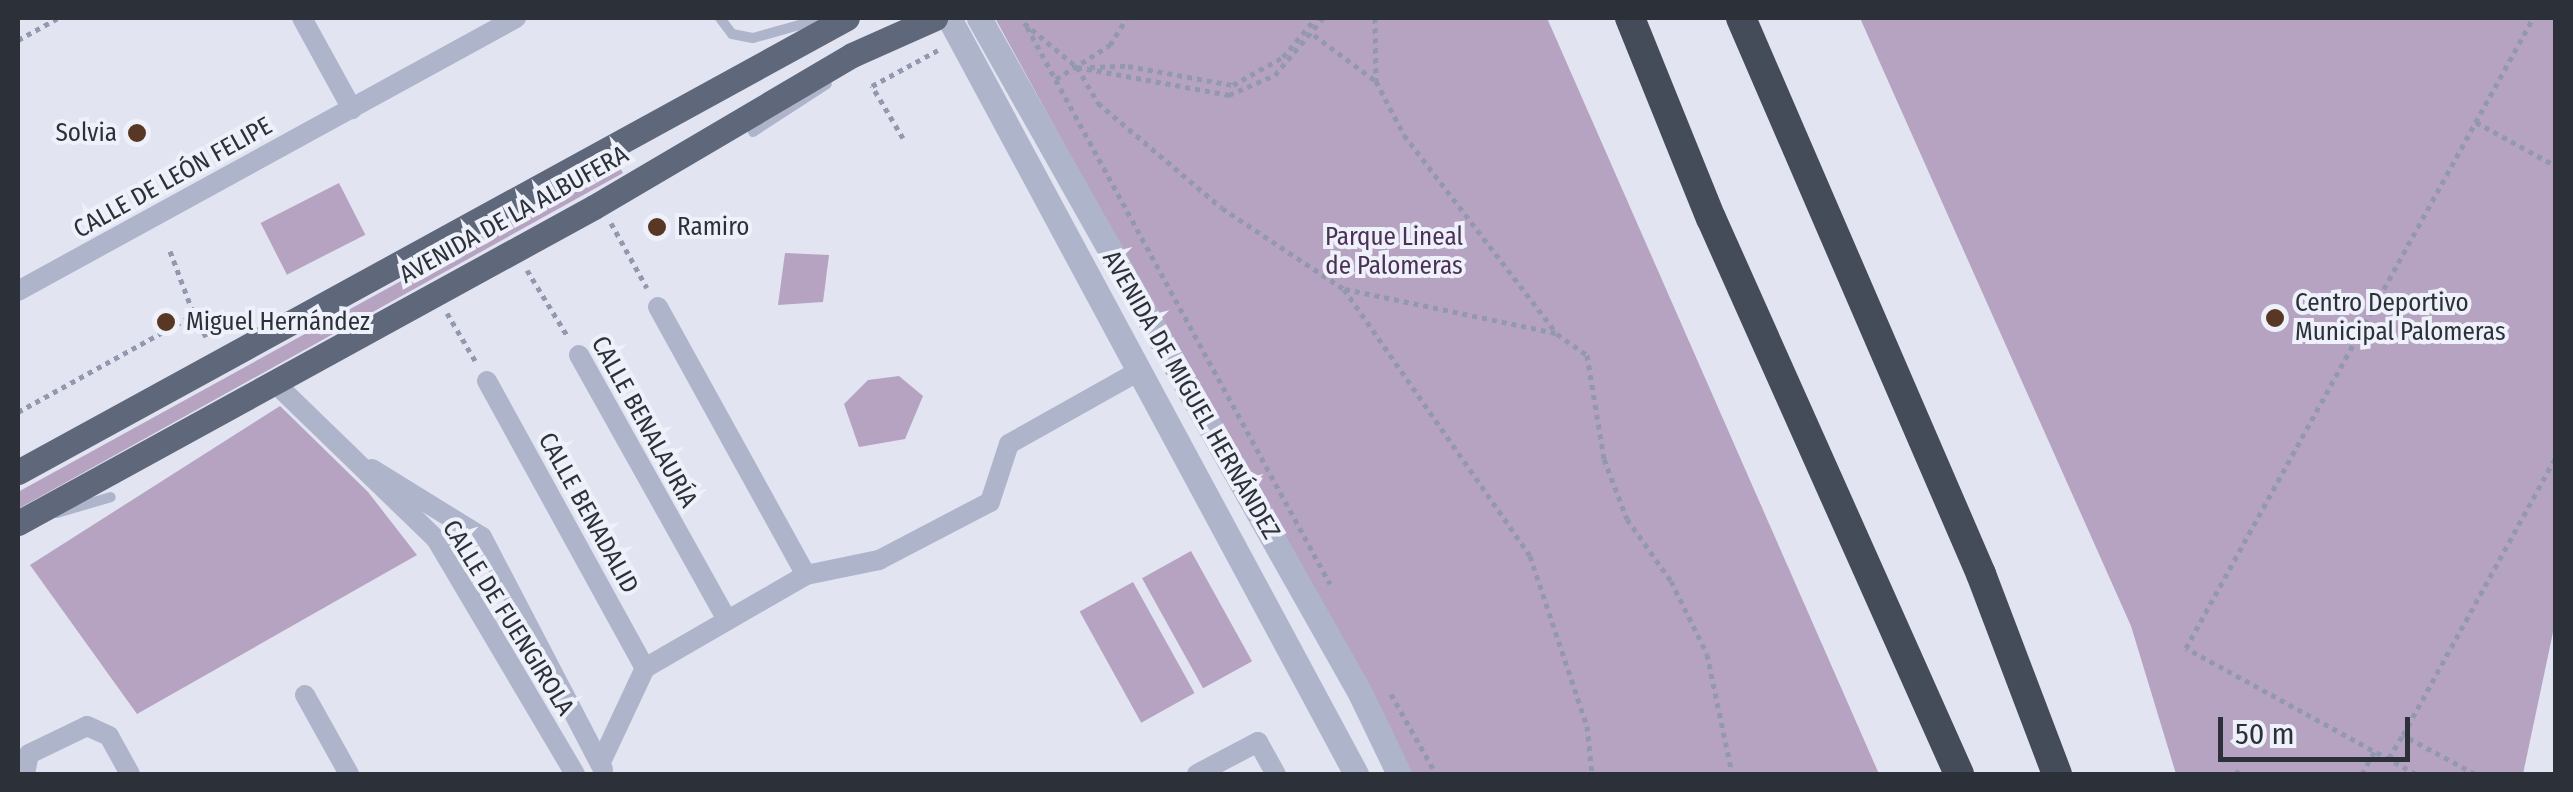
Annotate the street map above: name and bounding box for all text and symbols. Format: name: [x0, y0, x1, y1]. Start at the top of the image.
street label: CALLE DE LEÓN FELIPE: [69, 111, 277, 245]
place label: Solvia: [55, 118, 117, 148]
marker: Solvia: [126, 122, 148, 144]
street label: AVENIDA DE LA ALBUFERA: [395, 140, 633, 290]
place label: Ramiro: [677, 212, 749, 242]
marker: Ramiro: [646, 216, 668, 238]
park label: Parque Lineal de Palomeras: [1325, 223, 1463, 282]
street label: AVENIDA DE MIGUEL HERNÁNDEZ: [1096, 245, 1286, 545]
place label: Centro Deportivo Municipal Palomeras: [2295, 289, 2506, 348]
place label: Miguel Hernández: [186, 307, 370, 337]
marker: Centro Deportivo Municipal Palomeras: [2264, 307, 2286, 329]
marker: Miguel Hernández: [155, 311, 177, 333]
street label: CALLE BENALAURÍA: [585, 331, 703, 513]
street label: CALLE BENADALID: [532, 427, 644, 599]
street label: CALLE DE FUENGIROLA: [436, 515, 580, 721]
scale bar: [2223, 697, 2416, 759]
text: 50 m: [2235, 716, 2295, 752]

